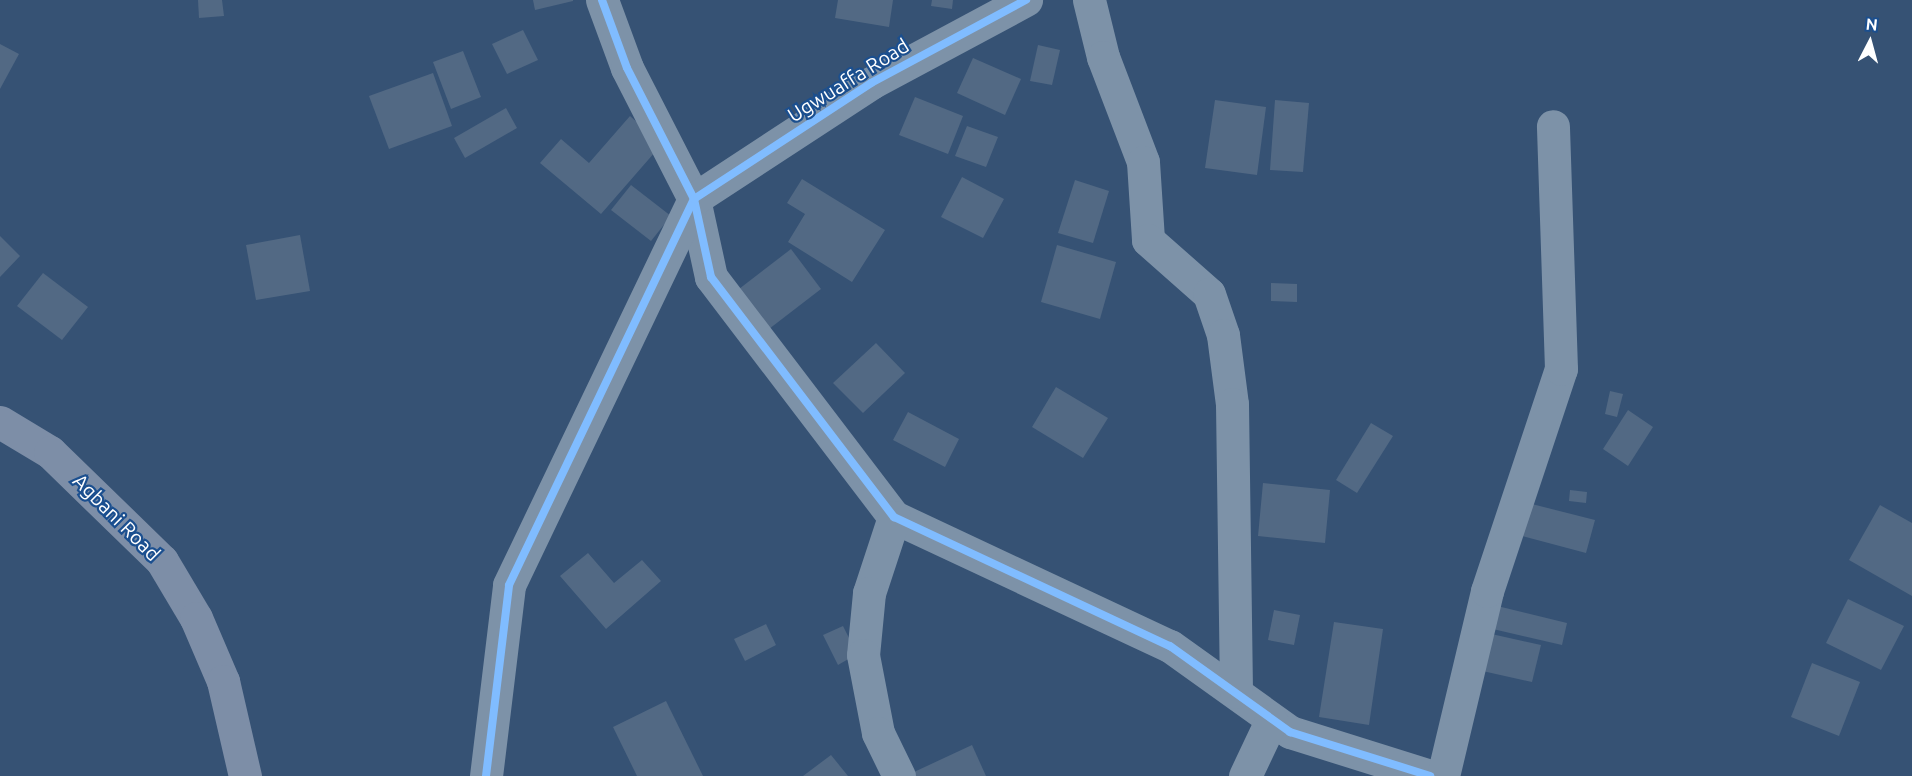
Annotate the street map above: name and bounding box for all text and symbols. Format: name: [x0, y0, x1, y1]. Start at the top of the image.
north arrow: [1840, 12, 1900, 72]
text: N: [1865, 15, 1879, 34]
street label: Ugwuaffa Road: [783, 33, 913, 127]
street label: Agbani Road: [68, 468, 166, 566]

